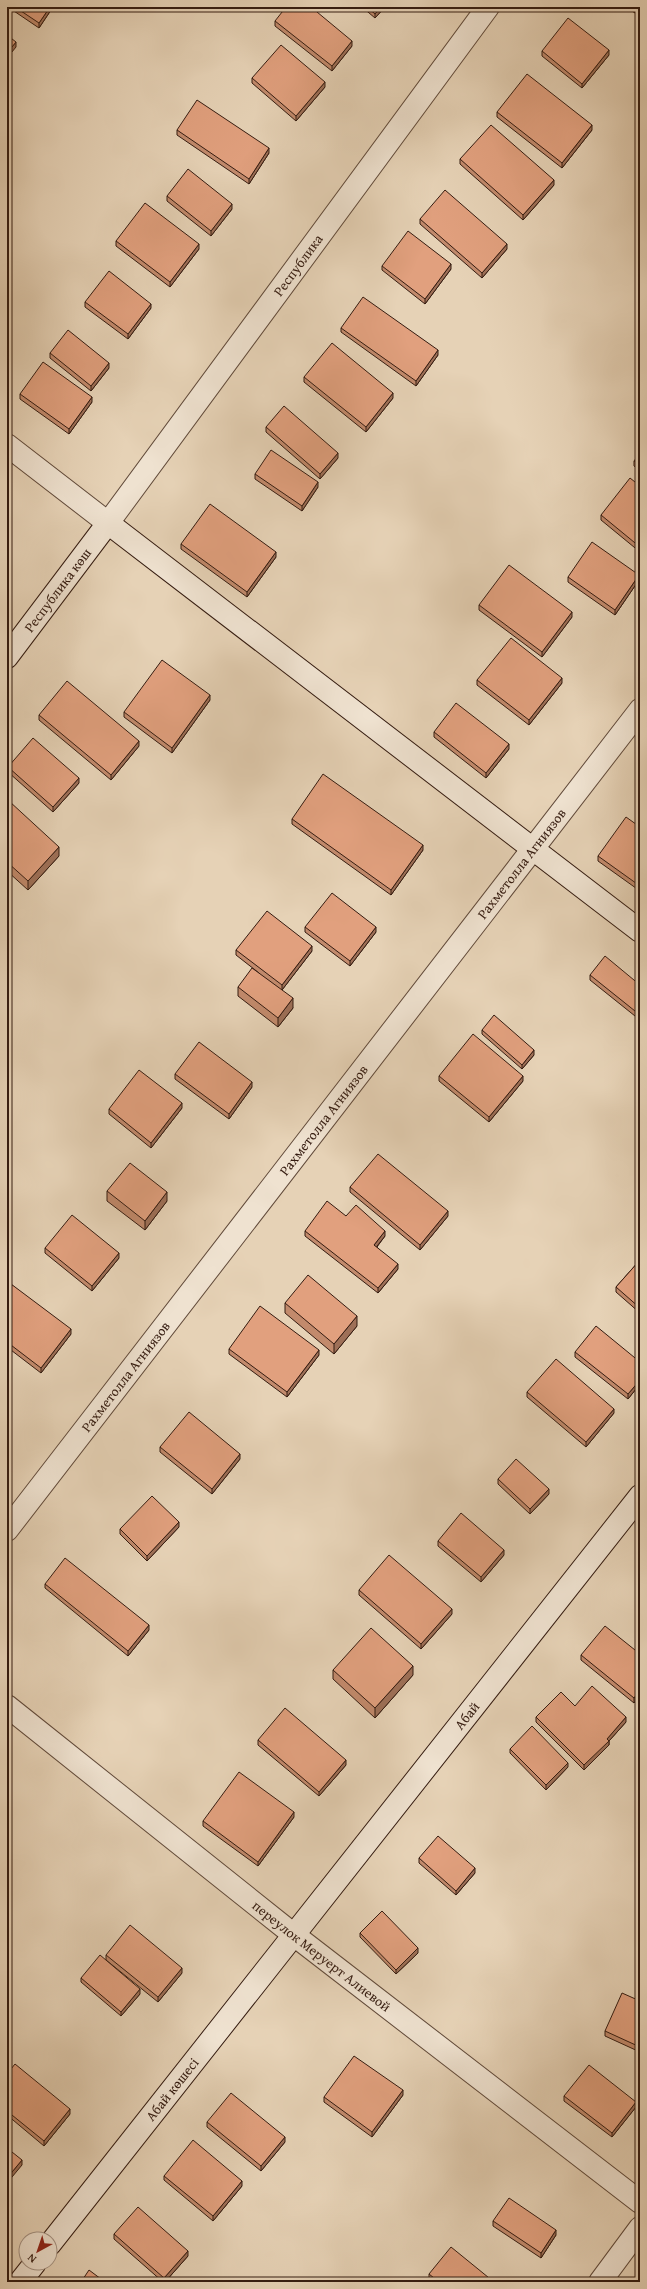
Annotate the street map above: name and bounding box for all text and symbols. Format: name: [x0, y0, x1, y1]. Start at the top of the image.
street label: Республика: [268, 230, 328, 300]
street label: Республика көш: [19, 543, 96, 636]
street label: Рахметолла Агниязов: [472, 804, 571, 923]
street label: Рахметолла Агниязов: [274, 1060, 373, 1180]
street label: Рахметолла Агниязов: [76, 1317, 175, 1436]
street label: Абай: [449, 1697, 484, 1734]
street label: переулок Меруерт Алиевой: [248, 1896, 395, 2016]
street label: Абай көшесі: [141, 2053, 203, 2125]
north arrow: [18, 2231, 58, 2271]
text: N: [23, 2250, 40, 2267]

